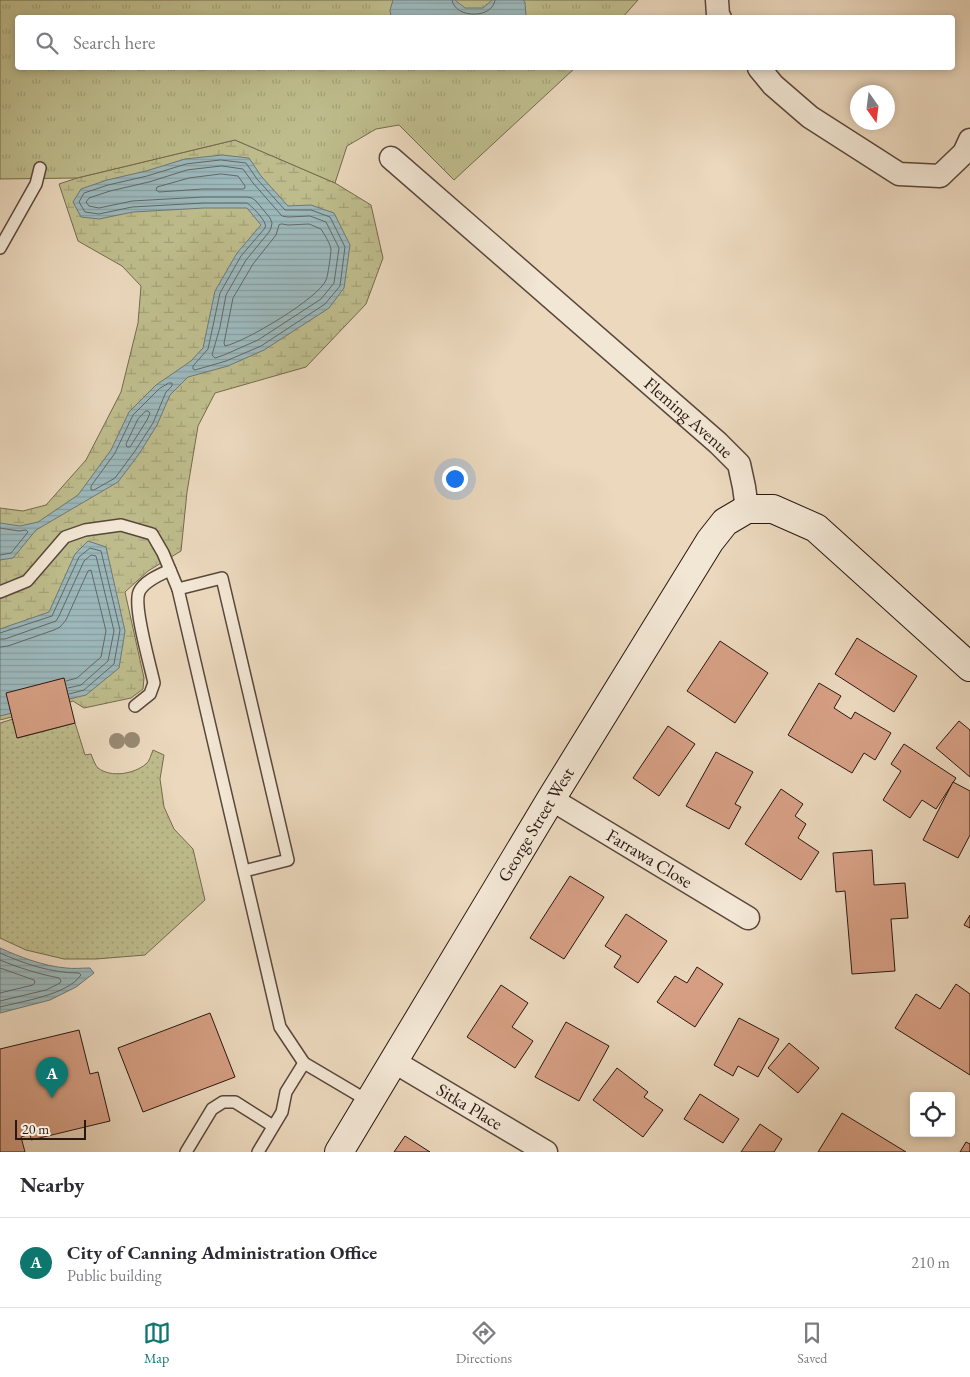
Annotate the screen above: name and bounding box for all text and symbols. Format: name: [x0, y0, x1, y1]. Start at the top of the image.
search box: [15, 15, 955, 70]
icon: search: [33, 29, 61, 57]
text: Search here: [73, 30, 155, 55]
north arrow: [850, 85, 895, 130]
street label: Fleming Avenue: [639, 372, 739, 463]
your location: [442, 466, 468, 492]
street label: George Street West: [492, 763, 579, 886]
street label: Farrawa Close: [602, 823, 697, 893]
pin: A: [36, 1057, 68, 1098]
street label: Sitka Place: [432, 1077, 507, 1135]
map controls: [910, 1092, 955, 1137]
button: locate: [910, 1092, 955, 1137]
scale bar: [15, 1117, 86, 1140]
text: 20 m: [22, 1120, 49, 1138]
text: Nearby: [20, 1171, 84, 1198]
text: City of Canning Administration Office: [67, 1240, 377, 1265]
text: A: [30, 1252, 42, 1273]
text: 210 m: [911, 1252, 950, 1273]
text: Public building: [67, 1265, 162, 1286]
tab: Map: [143, 1319, 171, 1367]
tab: Directions: [456, 1319, 512, 1367]
tab: Saved: [797, 1319, 827, 1367]

